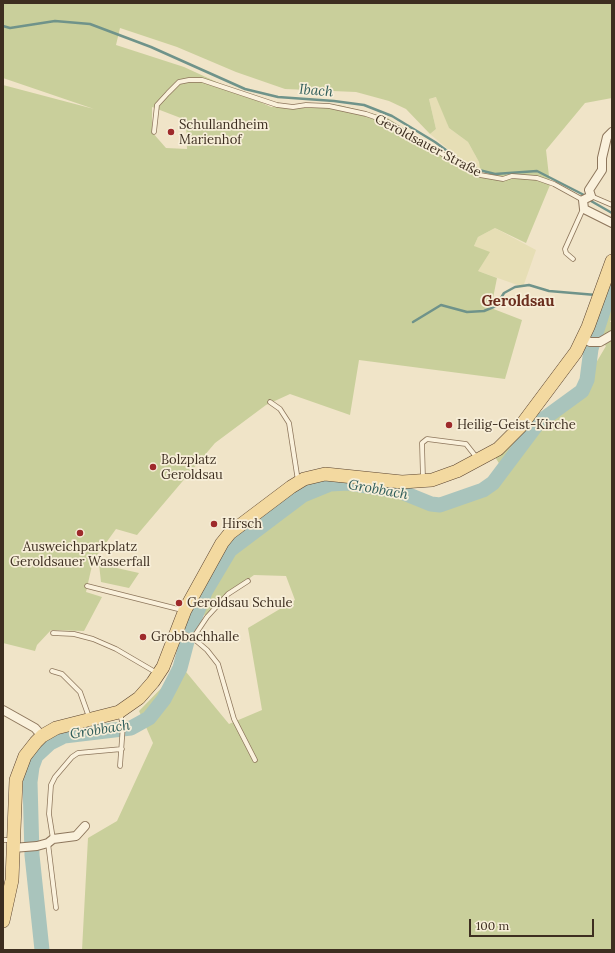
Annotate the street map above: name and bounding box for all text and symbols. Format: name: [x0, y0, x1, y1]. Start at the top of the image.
water label: Ibach: [298, 81, 334, 101]
street label: Geroldsauer Straße: [372, 111, 484, 181]
place label: Schullandheim Marienhof: [179, 117, 268, 148]
marker: Schullandheim Marienhof: [166, 127, 176, 137]
district label: Geroldsau: [482, 293, 554, 311]
place label: Heilig-Geist-Kirche: [457, 417, 576, 433]
marker: Heilig-Geist-Kirche: [444, 420, 454, 430]
place label: Bolzplatz Geroldsau: [161, 452, 223, 483]
marker: Bolzplatz Geroldsau: [148, 462, 158, 472]
water label: Grobbach: [347, 476, 409, 504]
place label: Hirsch: [222, 516, 262, 532]
marker: Hirsch: [209, 519, 219, 529]
marker: Ausweichparkplatz Geroldsauer Wasserfall: [75, 528, 85, 538]
place label: Ausweichparkplatz Geroldsauer Wasserfall: [10, 539, 150, 570]
place label: Geroldsau Schule: [187, 595, 293, 611]
marker: Geroldsau Schule: [174, 598, 184, 608]
place label: Grobbachhalle: [151, 629, 239, 645]
marker: Grobbachhalle: [138, 632, 148, 642]
water label: Grobbach: [69, 717, 131, 743]
scale bar: [471, 911, 596, 937]
text: 100 m: [476, 918, 509, 933]

